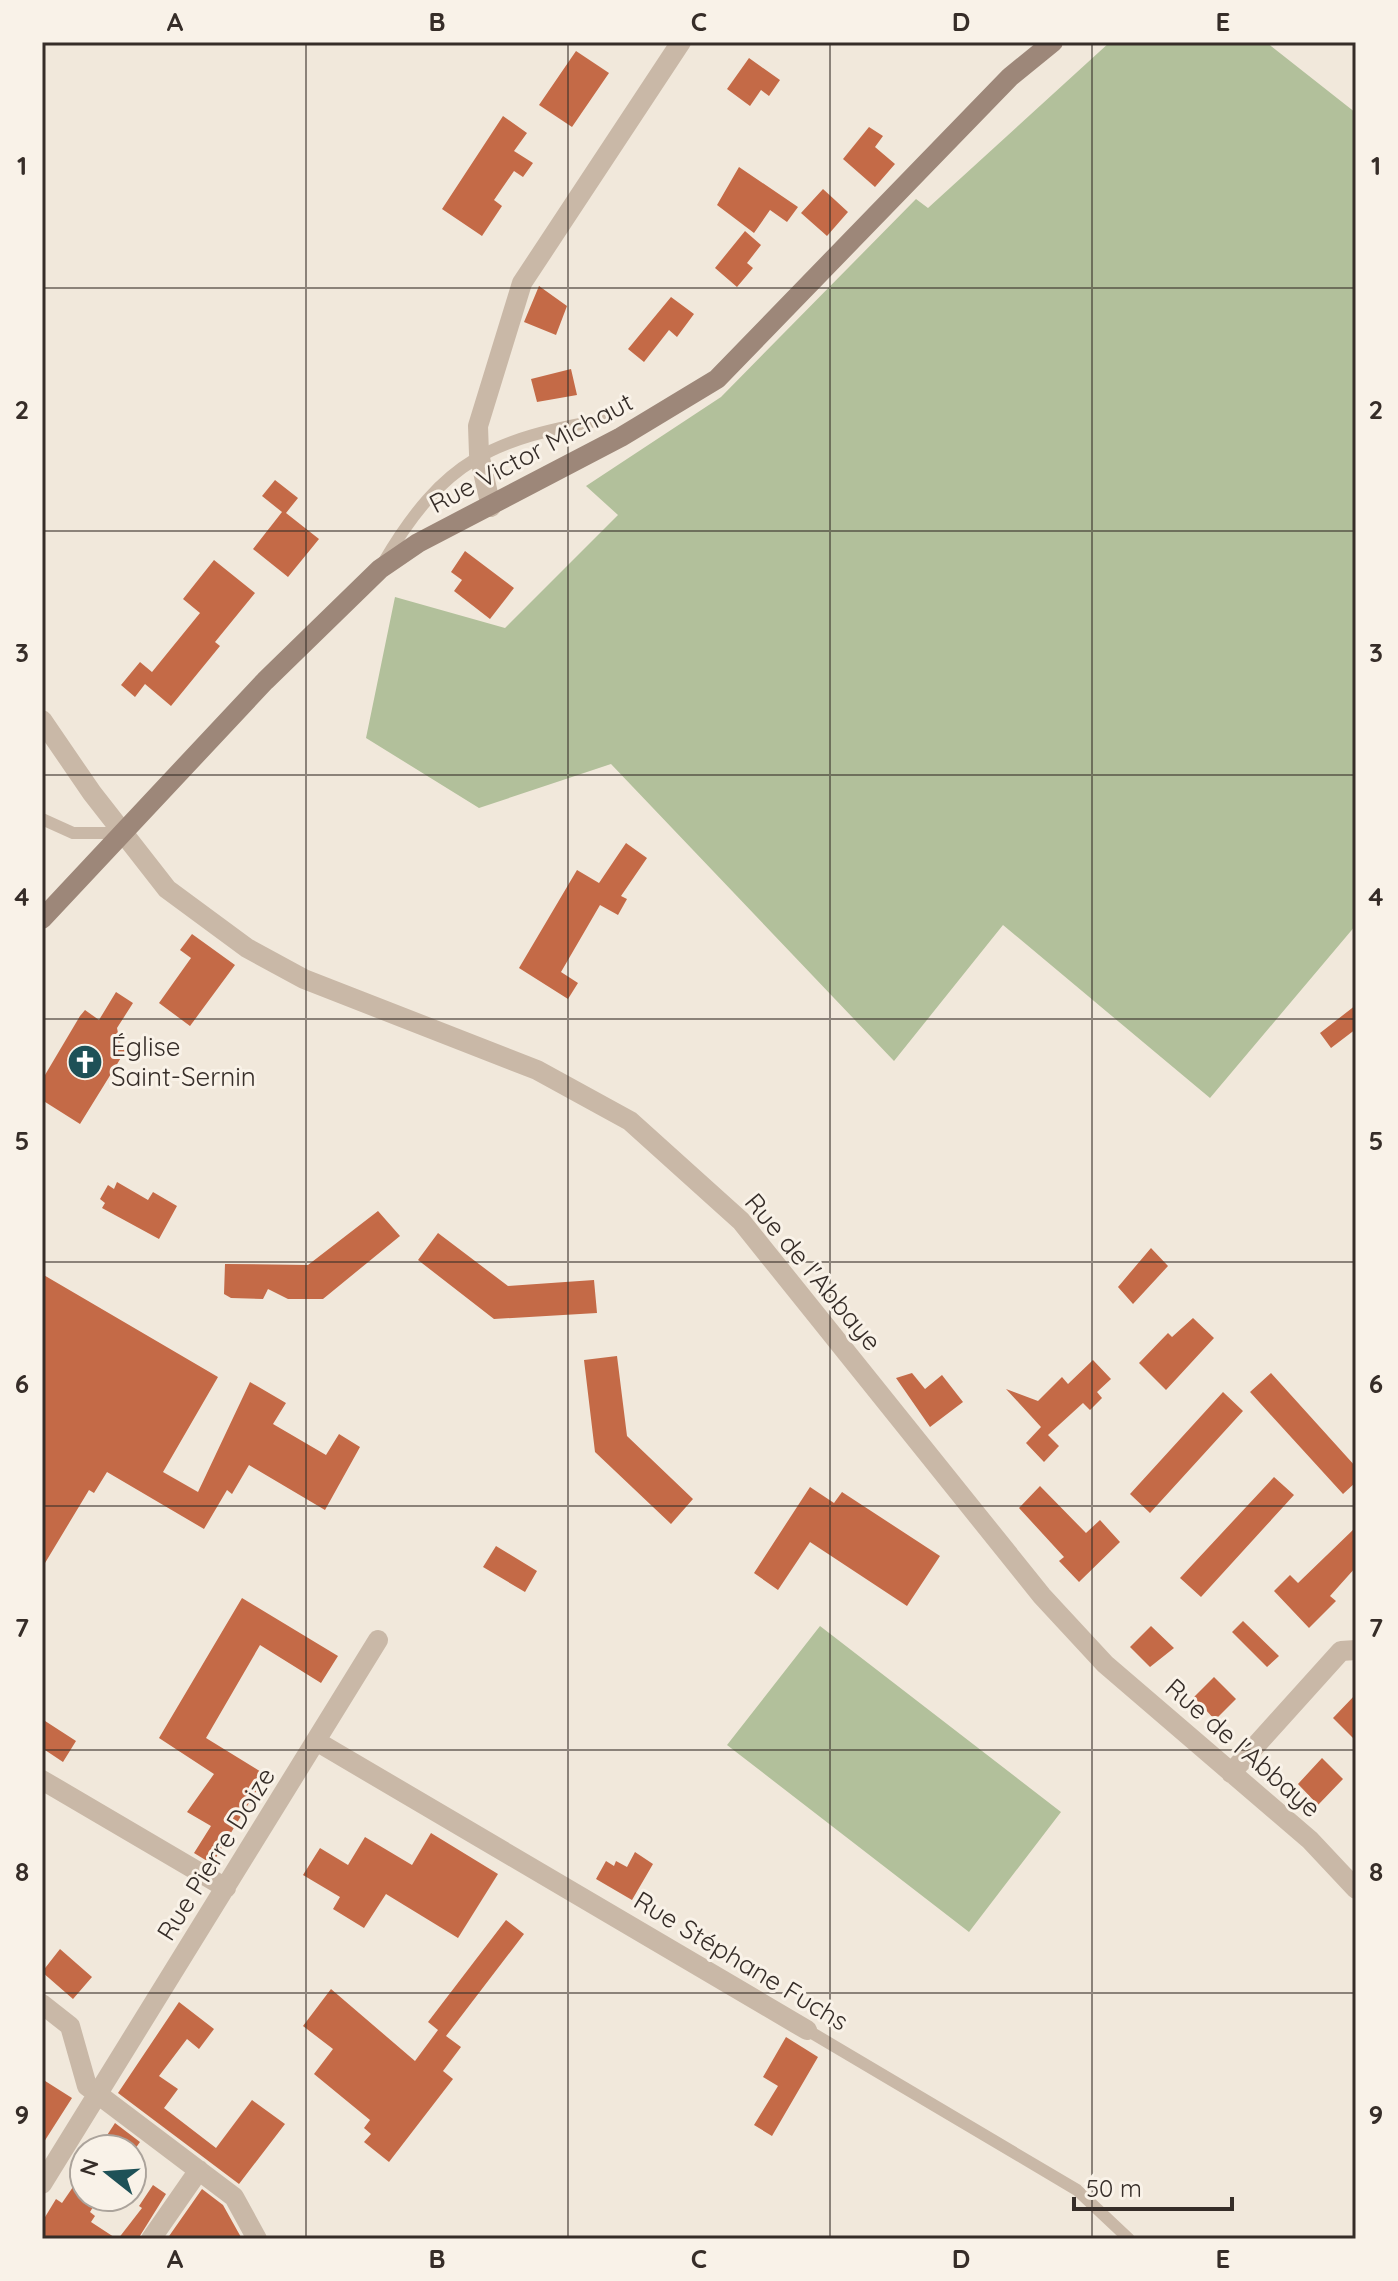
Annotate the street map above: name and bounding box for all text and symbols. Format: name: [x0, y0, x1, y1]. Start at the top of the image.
text: A: [167, 5, 184, 38]
text: B: [428, 5, 446, 38]
text: C: [691, 5, 707, 38]
text: D: [952, 5, 970, 38]
text: E: [1216, 5, 1230, 38]
text: 1: [17, 149, 27, 182]
text: 1: [1371, 149, 1381, 182]
street label: Rue Victor Michaut: [423, 385, 638, 520]
text: 2: [15, 393, 29, 426]
text: 2: [1369, 393, 1383, 426]
text: 3: [15, 636, 29, 669]
text: 3: [1369, 636, 1383, 669]
text: 4: [14, 880, 30, 913]
text: 4: [1368, 880, 1384, 913]
place label: Église Saint-Sernin: [111, 1030, 256, 1093]
church icon: Église Saint-Sernin: [66, 1043, 104, 1081]
text: 5: [15, 1124, 29, 1157]
text: 5: [1369, 1124, 1383, 1157]
street label: Rue de l'Abbaye: [738, 1186, 889, 1357]
text: 6: [15, 1367, 29, 1400]
text: 6: [1369, 1367, 1383, 1400]
text: 7: [15, 1611, 29, 1644]
text: 7: [1369, 1611, 1383, 1644]
street label: Rue de l'Abbaye: [1159, 1671, 1328, 1824]
street label: Rue Pierre Doize: [149, 1761, 282, 1946]
text: 8: [15, 1855, 29, 1888]
text: 8: [1369, 1855, 1383, 1888]
street label: Rue Stéphane Fuchs: [628, 1883, 854, 2038]
text: 9: [15, 2098, 29, 2131]
text: 9: [1369, 2098, 1383, 2131]
north arrow: [68, 2133, 148, 2213]
text: N: [73, 2155, 105, 2179]
scale bar: [1074, 2161, 1232, 2211]
text: 50 m: [1086, 2173, 1142, 2203]
text: A: [167, 2242, 184, 2275]
text: B: [428, 2242, 446, 2275]
text: C: [691, 2242, 707, 2275]
text: D: [952, 2242, 970, 2275]
text: E: [1216, 2242, 1230, 2275]

